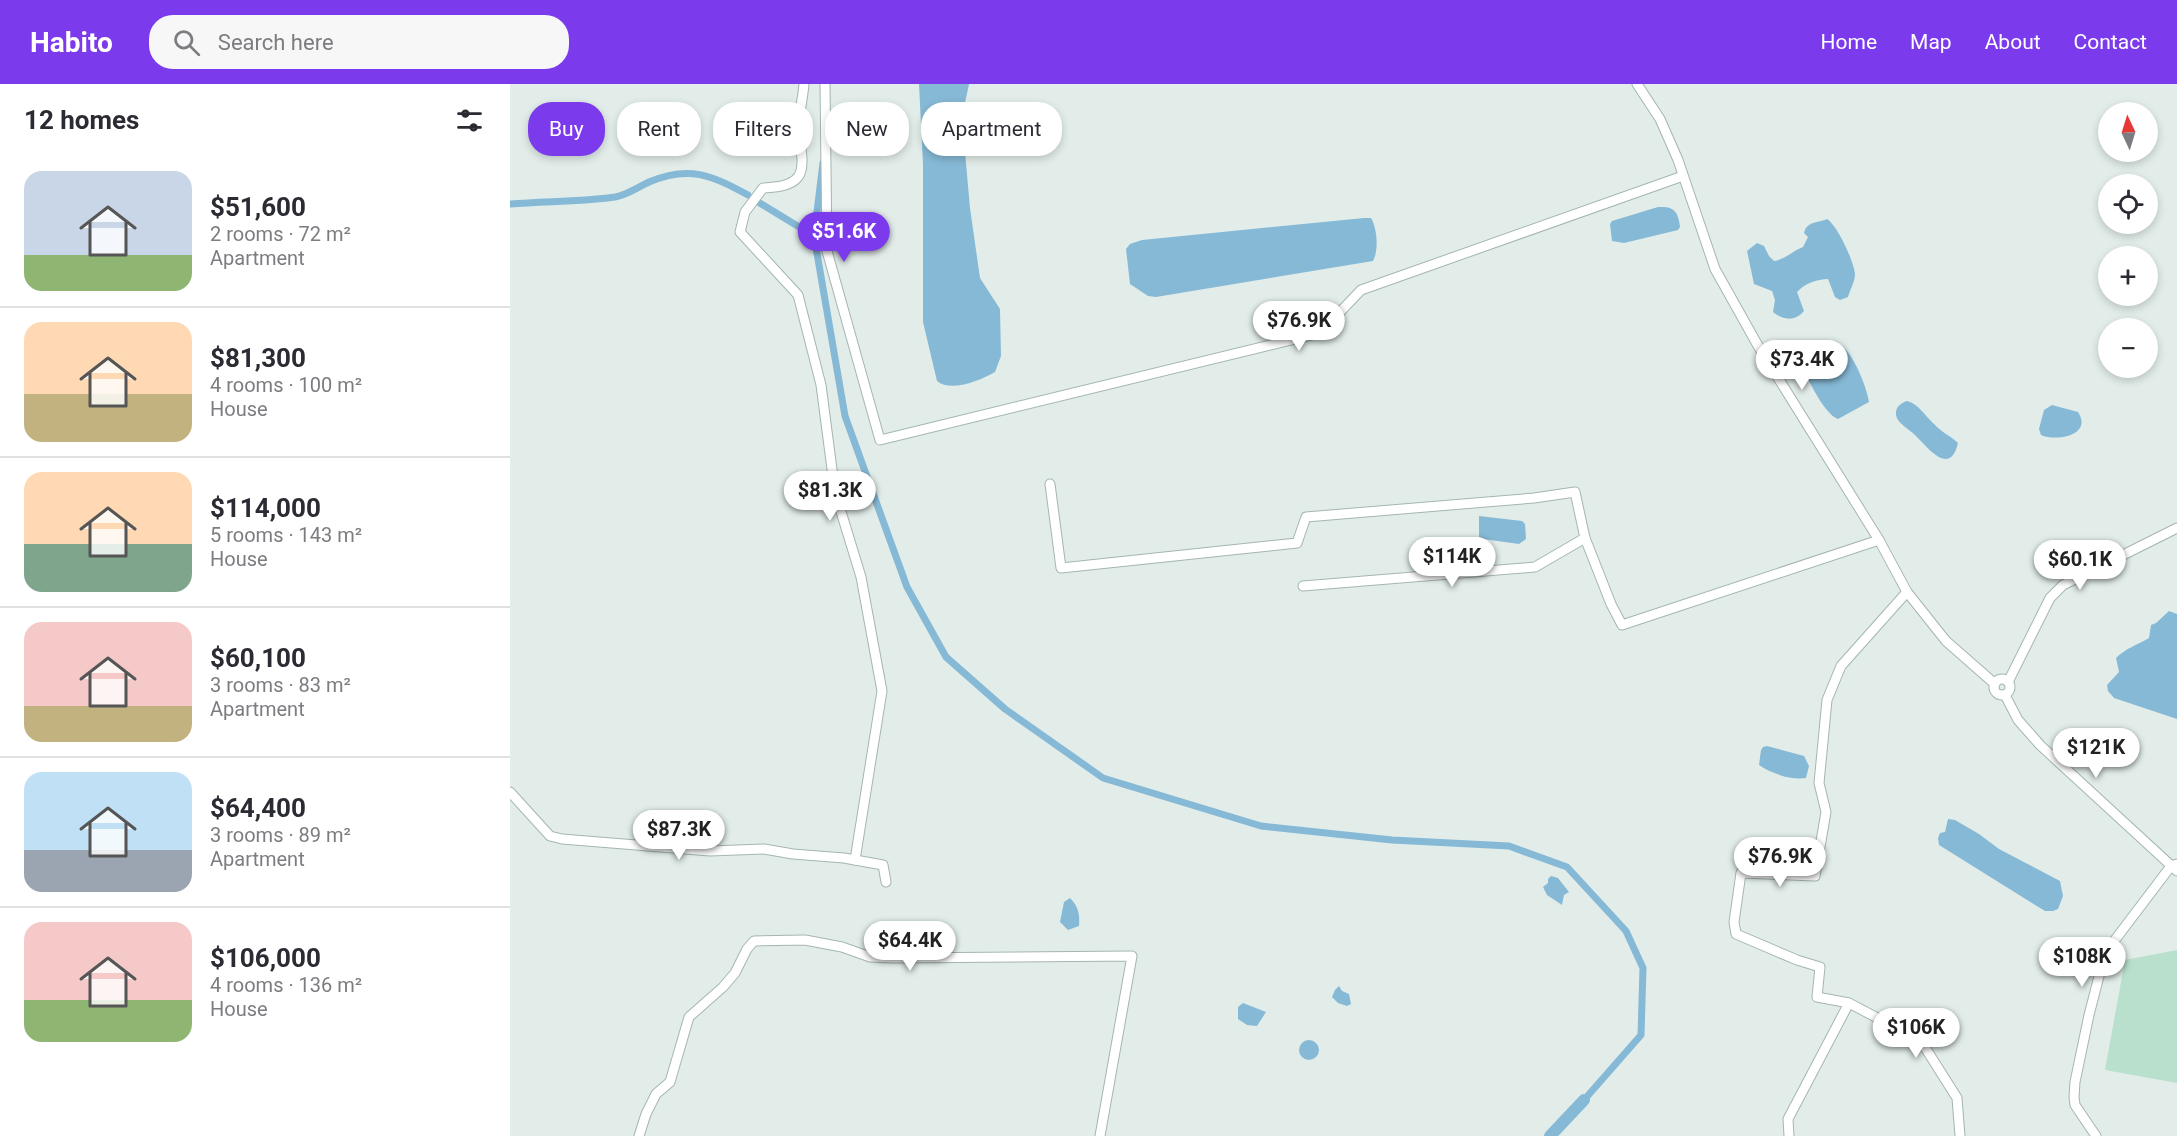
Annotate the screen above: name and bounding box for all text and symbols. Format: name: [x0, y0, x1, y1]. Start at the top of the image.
search box: [149, 15, 569, 69]
text: Habito: [30, 26, 113, 59]
icon: search: [170, 26, 203, 59]
text: Search here: [218, 30, 334, 55]
text: Home: [1821, 30, 1877, 54]
text: Map: [1910, 30, 1952, 54]
text: About: [1985, 30, 2041, 54]
text: Contact: [2074, 30, 2147, 54]
chip: Buy: [528, 102, 605, 156]
chip: Rent: [617, 102, 701, 156]
chip: Filters: [713, 102, 813, 156]
chip: New: [825, 102, 909, 156]
chip: Apartment: [921, 102, 1062, 156]
north arrow: [2098, 102, 2158, 162]
map controls: [2098, 102, 2158, 378]
icon: filters: [453, 104, 486, 137]
text: 12 homes: [24, 105, 139, 135]
button: locate: [2098, 174, 2158, 234]
text: $51,600: [210, 192, 306, 222]
icon: home: [72, 195, 144, 267]
pin: $51.6K: [795, 212, 893, 263]
text: $51.6K: [812, 219, 876, 243]
text: 2 rooms · 72 m²: [210, 222, 351, 246]
text: Apartment: [210, 246, 305, 270]
button: +: [2098, 246, 2158, 306]
pin: $76.9K: [1250, 301, 1348, 352]
text: $76.9K: [1267, 308, 1331, 332]
button: −: [2098, 318, 2158, 378]
pin: $73.4K: [1753, 340, 1851, 391]
text: $81,300: [210, 343, 306, 373]
icon: home: [72, 346, 144, 418]
text: $73.4K: [1770, 347, 1834, 371]
text: 4 rooms · 100 m²: [210, 373, 362, 397]
text: House: [210, 397, 268, 421]
pin: $81.3K: [781, 471, 879, 522]
text: $81.3K: [798, 478, 862, 502]
text: $114,000: [210, 493, 321, 523]
icon: home: [72, 496, 144, 568]
text: 5 rooms · 143 m²: [210, 523, 362, 547]
pin: $114K: [1410, 537, 1494, 588]
pin: $60.1K: [2031, 540, 2129, 591]
text: $114K: [1423, 544, 1481, 568]
text: House: [210, 547, 268, 571]
text: $60.1K: [2048, 547, 2112, 571]
text: $60,100: [210, 643, 306, 673]
icon: home: [72, 646, 144, 718]
text: 3 rooms · 83 m²: [210, 673, 351, 697]
text: Apartment: [210, 697, 305, 721]
pin: $121K: [2054, 728, 2138, 779]
text: $121K: [2067, 735, 2125, 759]
text: $64,400: [210, 793, 306, 823]
icon: home: [72, 796, 144, 868]
pin: $87.3K: [630, 810, 728, 861]
text: $87.3K: [647, 817, 711, 841]
text: 3 rooms · 89 m²: [210, 823, 351, 847]
pin: $76.9K: [1731, 837, 1829, 888]
text: $76.9K: [1748, 844, 1812, 868]
text: Apartment: [210, 847, 305, 871]
pin: $64.4K: [861, 921, 959, 972]
text: $64.4K: [878, 928, 942, 952]
pin: $108K: [2040, 937, 2124, 988]
text: $106,000: [210, 943, 321, 973]
text: $108K: [2053, 944, 2111, 968]
icon: home: [72, 946, 144, 1018]
text: 4 rooms · 136 m²: [210, 973, 362, 997]
text: House: [210, 997, 268, 1021]
pin: $106K: [1874, 1008, 1958, 1059]
text: $106K: [1887, 1015, 1945, 1039]

